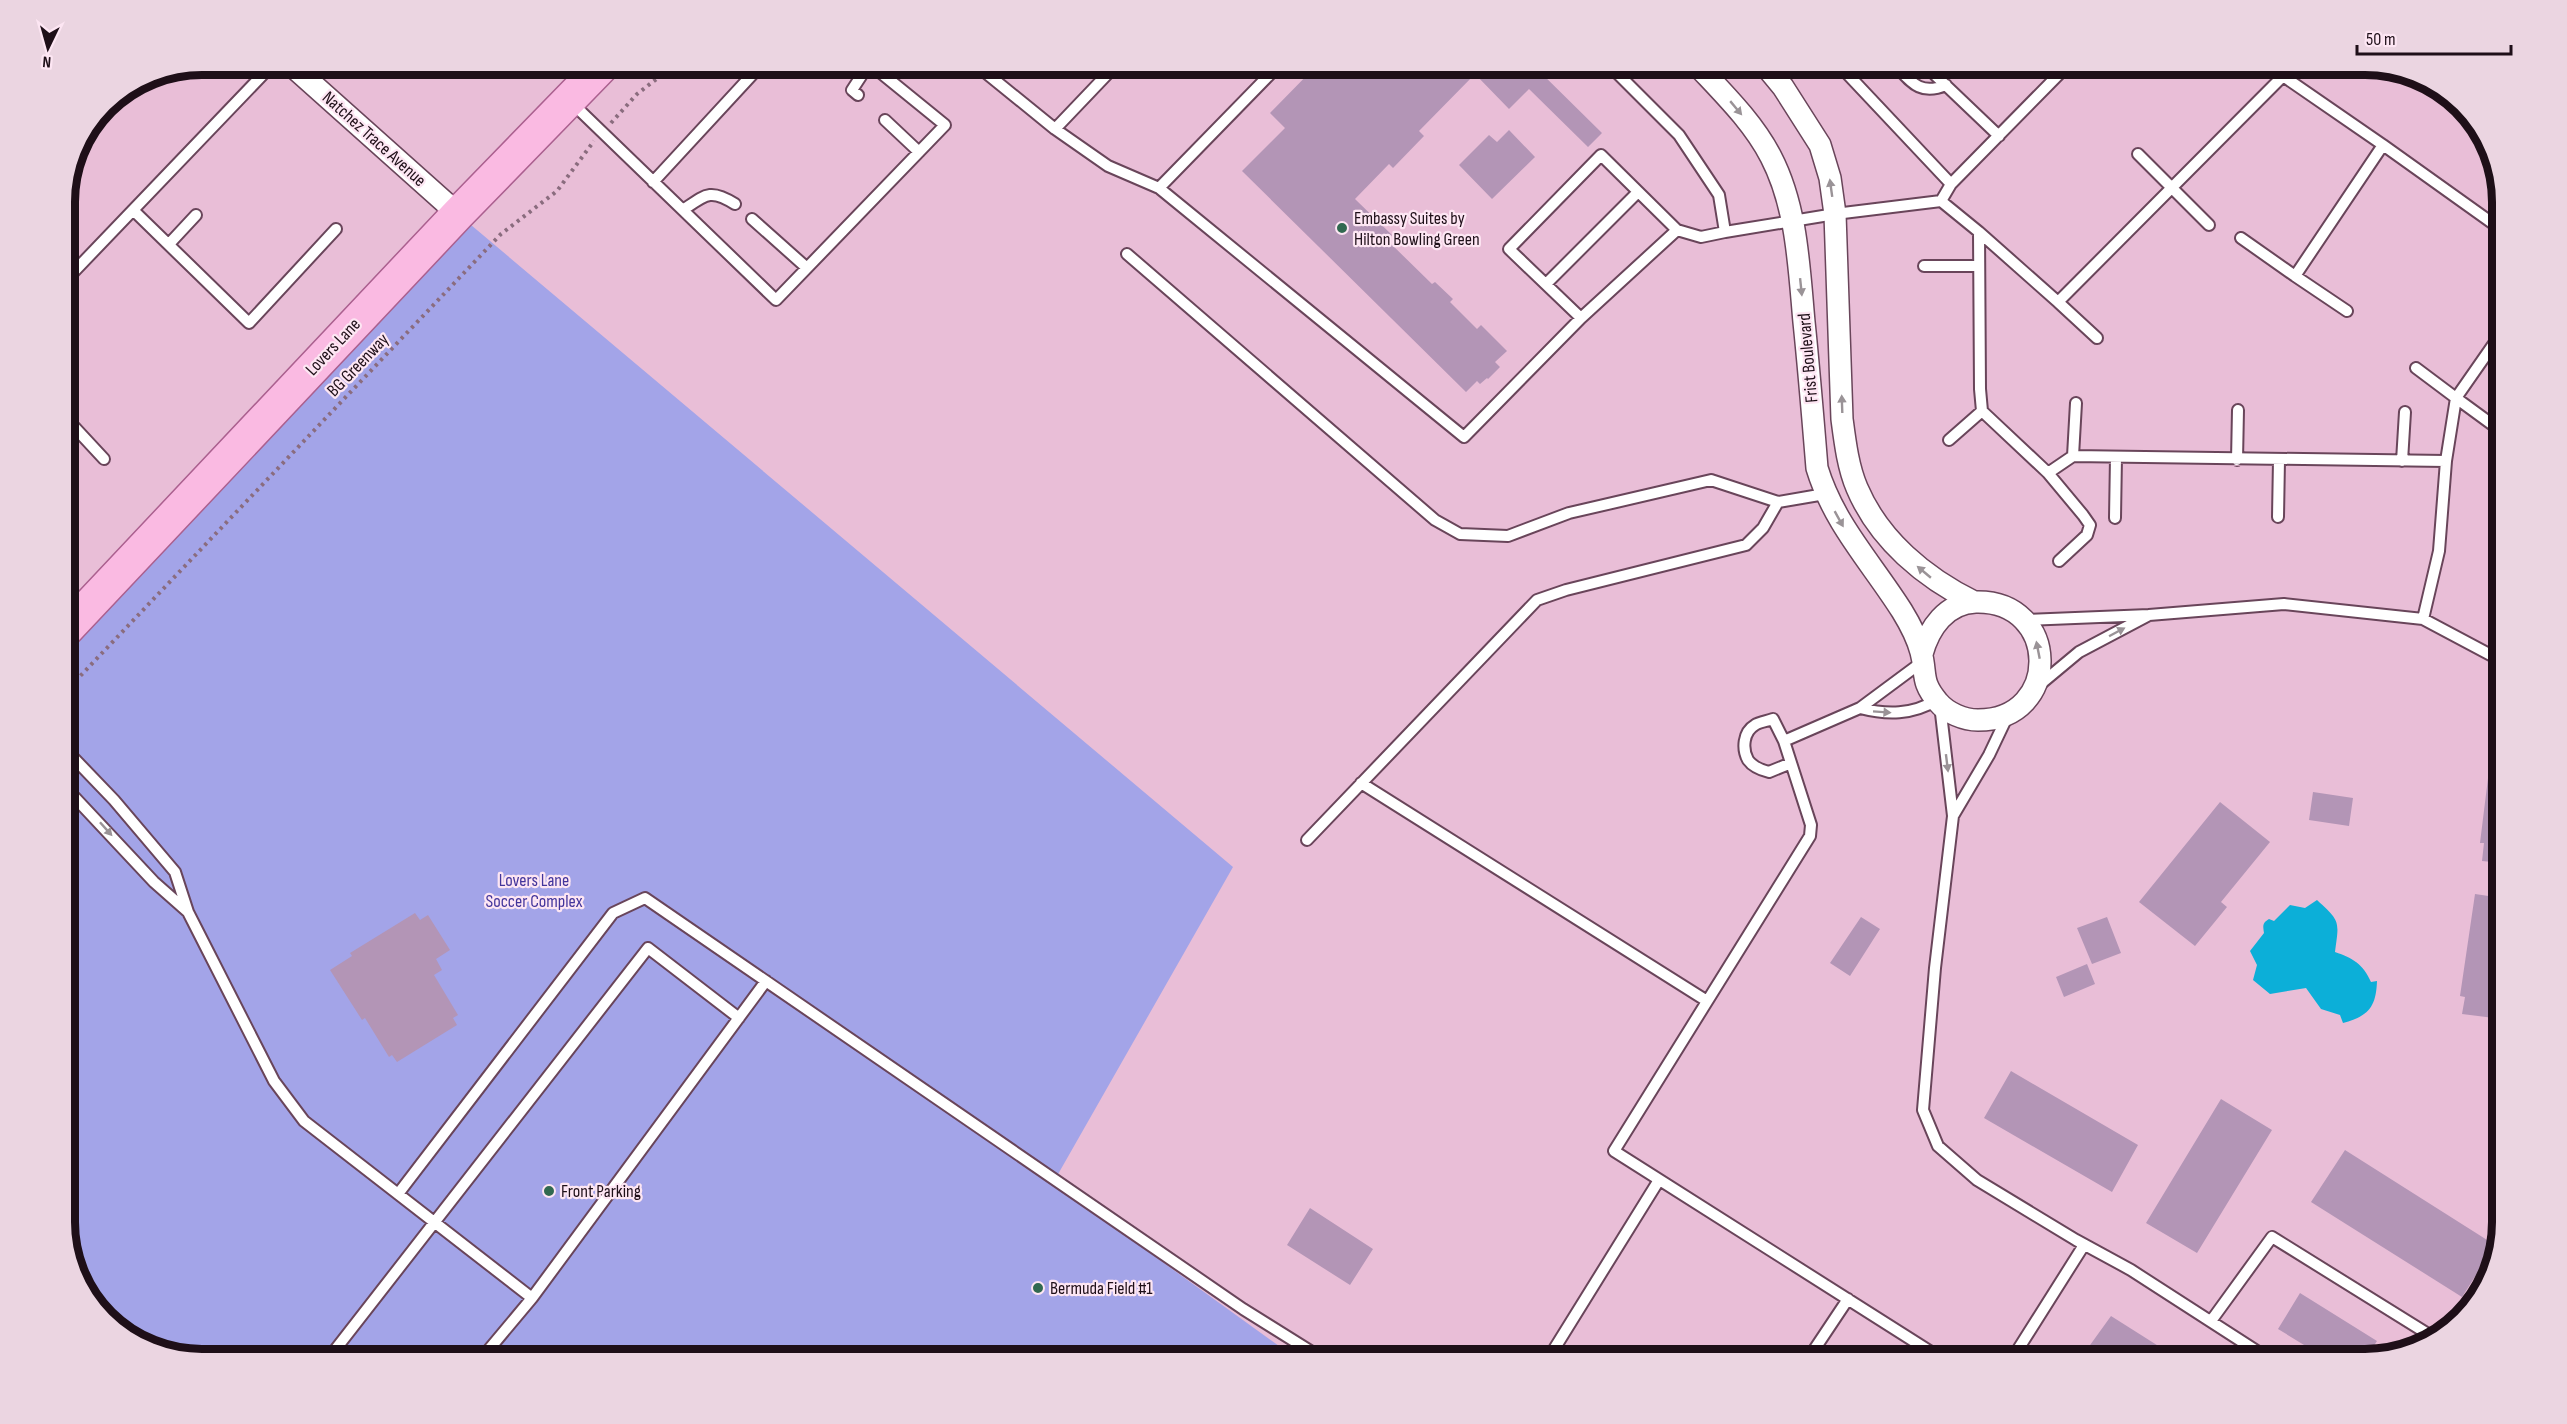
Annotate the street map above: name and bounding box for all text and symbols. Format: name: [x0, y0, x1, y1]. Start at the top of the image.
north arrow: [18, 18, 78, 78]
scale bar: [2357, 18, 2512, 56]
text: 50 m: [2366, 29, 2396, 50]
text: N: [42, 52, 52, 71]
street label: Natchez Trace Avenue: [318, 87, 430, 191]
one-way arrow: [1729, 100, 1742, 115]
one-way arrow: [1827, 178, 1836, 197]
place label: Embassy Suites by Hilton Bowling Green: [1354, 208, 1480, 250]
marker: Embassy Suites by Hilton Bowling Green: [1335, 221, 1349, 235]
one-way arrow: [1796, 278, 1806, 297]
street label: Frist Boulevard: [1794, 312, 1822, 404]
street label: Lovers Lane: [301, 314, 365, 380]
street label: BG Greenway: [323, 329, 393, 401]
one-way arrow: [1837, 394, 1846, 413]
one-way arrow: [1834, 510, 1844, 527]
one-way arrow: [1917, 566, 1932, 579]
one-way arrow: [2108, 627, 2125, 637]
one-way arrow: [2034, 640, 2043, 659]
one-way arrow: [1873, 707, 1892, 717]
one-way arrow: [1942, 753, 1952, 772]
one-way arrow: [99, 821, 112, 836]
park label: Lovers Lane Soccer Complex: [486, 870, 583, 912]
place label: Front Parking: [561, 1181, 641, 1202]
marker: Front Parking: [542, 1184, 556, 1198]
place label: Bermuda Field #1: [1050, 1278, 1153, 1299]
marker: Bermuda Field #1: [1031, 1281, 1045, 1295]

